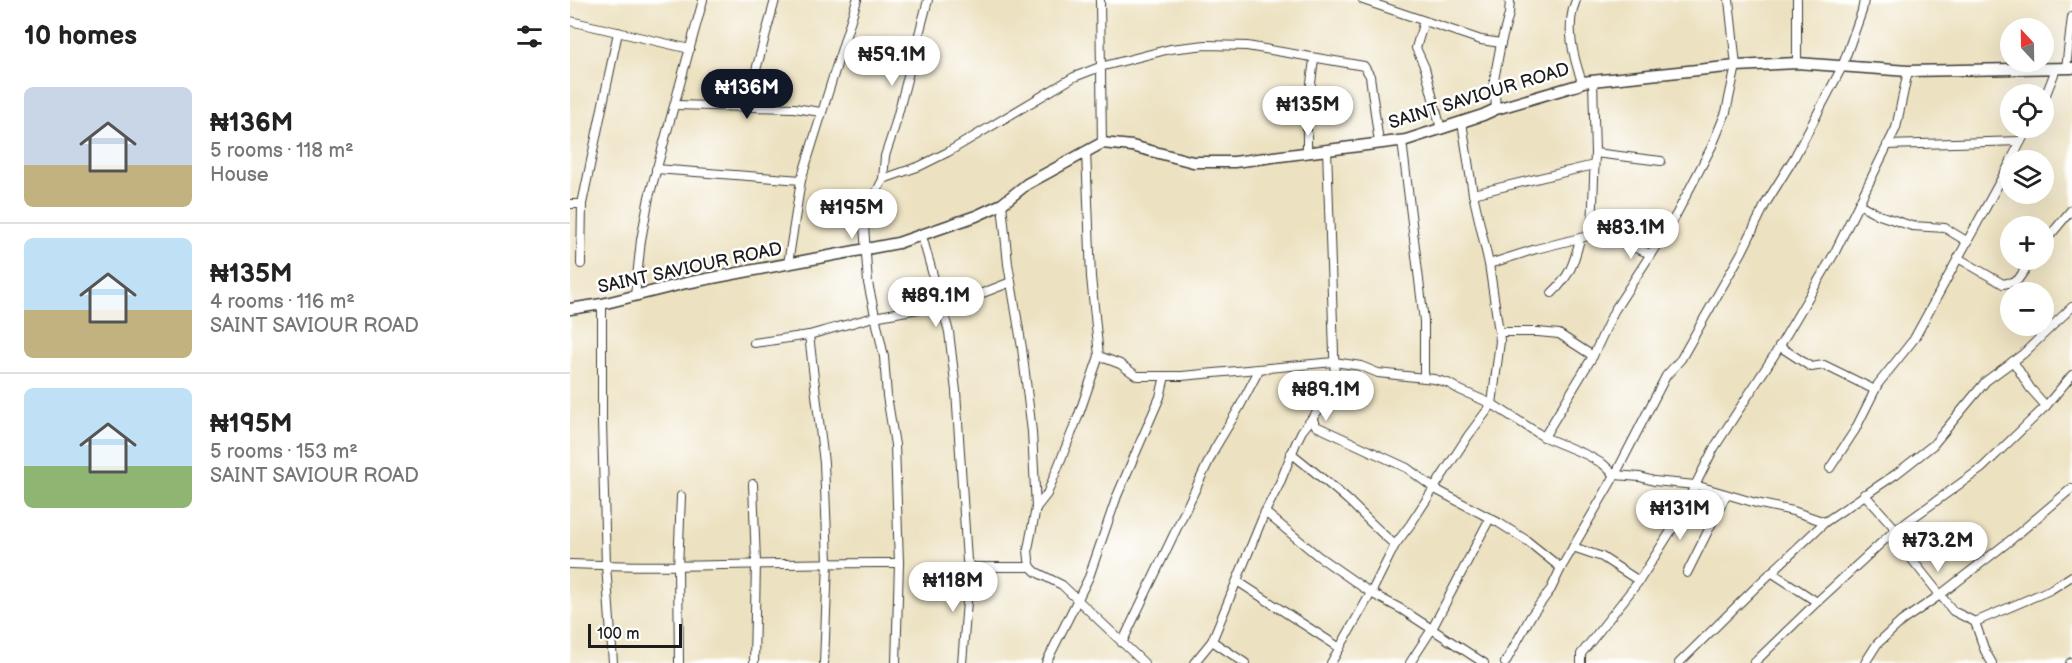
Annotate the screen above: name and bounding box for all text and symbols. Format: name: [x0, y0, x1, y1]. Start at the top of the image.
north arrow: [2000, 18, 2054, 72]
map controls: [2000, 18, 2054, 336]
icon: filters: [513, 20, 546, 53]
text: 10 homes: [24, 21, 137, 52]
pin: ₦59.1M: [843, 36, 941, 87]
text: ₦59.1M: [858, 43, 926, 67]
street label: SAINT SAVIOUR ROAD: [1386, 58, 1572, 134]
pin: ₦136M: [705, 69, 789, 120]
text: ₦136M: [715, 76, 779, 100]
button: locate: [2000, 84, 2054, 138]
pin: ₦135M: [1266, 86, 1350, 137]
text: ₦135M: [1276, 93, 1340, 117]
text: ₦136M: [210, 108, 293, 139]
icon: home: [72, 111, 144, 183]
text: 5 rooms · 118 m²: [210, 139, 354, 163]
button: layers: [2000, 150, 2054, 204]
text: House: [210, 163, 269, 187]
pin: ₦195M: [810, 189, 894, 240]
text: ₦195M: [820, 196, 884, 220]
pin: ₦83.1M: [1582, 209, 1680, 260]
text: ₦83.1M: [1597, 216, 1665, 240]
button: +: [2000, 216, 2054, 270]
street label: SAINT SAVIOUR ROAD: [596, 238, 784, 298]
text: ₦135M: [210, 259, 292, 290]
icon: home: [72, 262, 144, 334]
pin: ₦89.1M: [887, 277, 985, 328]
button: −: [2000, 282, 2054, 336]
text: ₦89.1M: [902, 284, 970, 308]
text: 4 rooms · 116 m²: [210, 290, 355, 314]
text: SAINT SAVIOUR ROAD: [210, 314, 419, 338]
pin: ₦89.1M: [1277, 371, 1375, 422]
text: ₦89.1M: [1292, 378, 1360, 402]
text: ₦195M: [210, 409, 292, 440]
icon: home: [72, 412, 144, 484]
text: 5 rooms · 153 m²: [210, 440, 358, 464]
text: SAINT SAVIOUR ROAD: [210, 464, 419, 488]
pin: ₦131M: [1638, 490, 1722, 541]
text: ₦131M: [1650, 497, 1710, 521]
pin: ₦73.2M: [1889, 522, 1987, 573]
text: ₦73.2M: [1903, 529, 1973, 553]
pin: ₦118M: [911, 562, 995, 613]
text: ₦118M: [923, 569, 983, 593]
scale bar: [588, 621, 682, 648]
text: 100 m: [597, 625, 640, 644]

